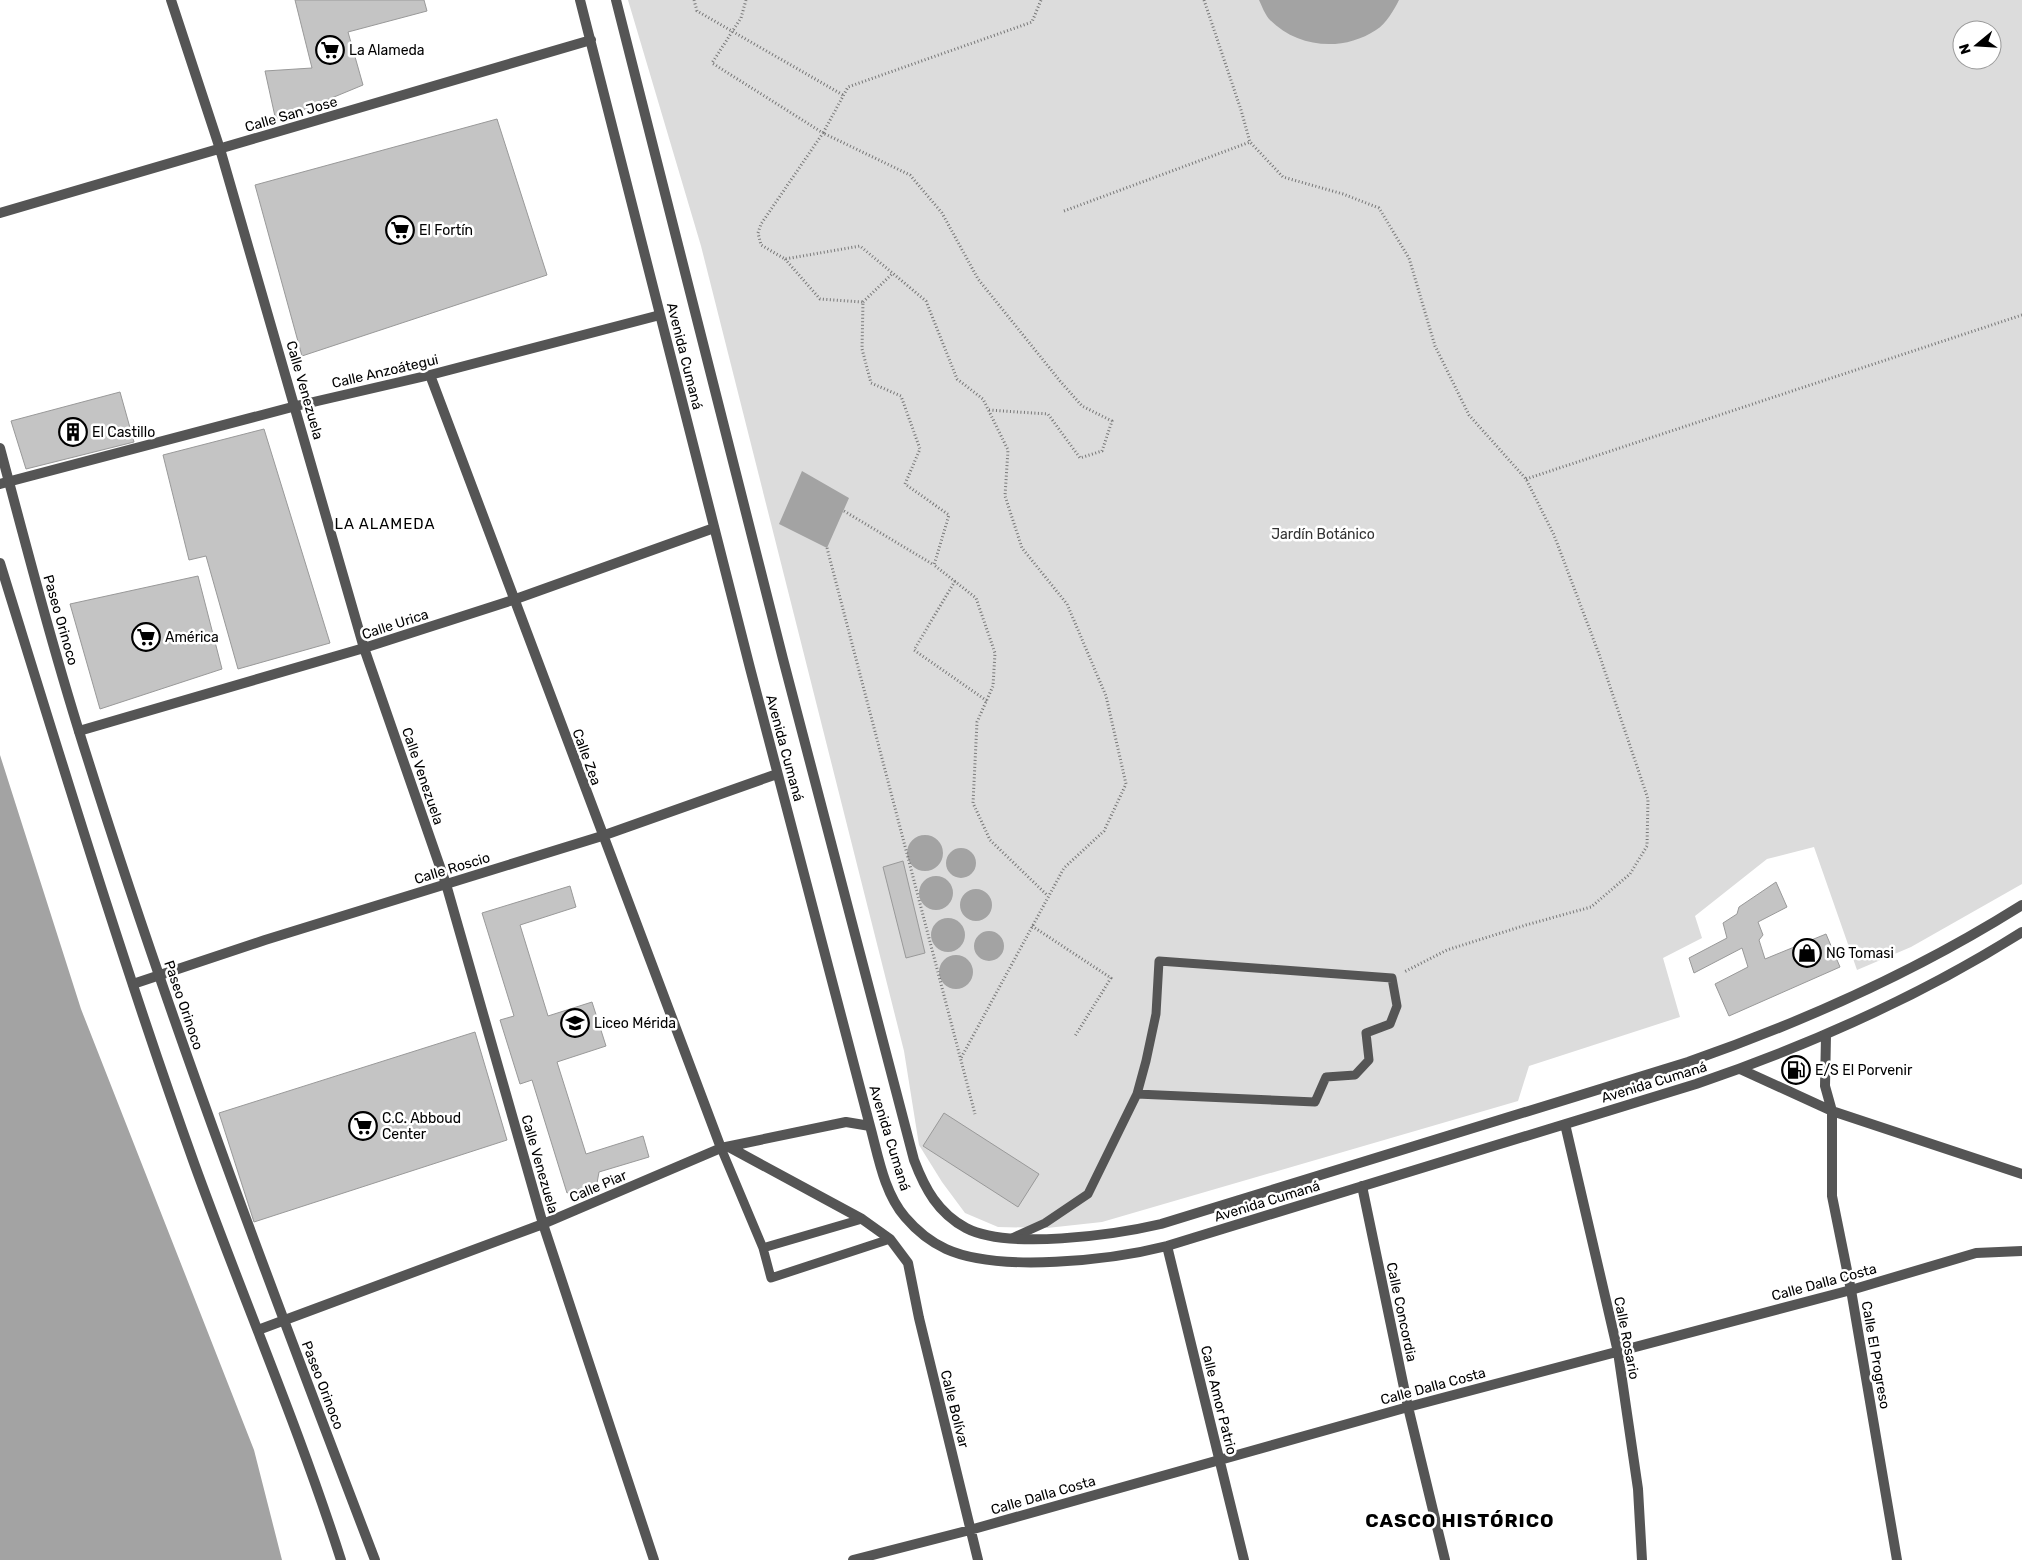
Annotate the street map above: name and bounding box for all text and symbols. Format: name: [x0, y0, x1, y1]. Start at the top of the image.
north arrow: [1952, 20, 2002, 70]
supermarket icon: La Alameda: [315, 35, 345, 65]
text: N: [1955, 41, 1975, 56]
place label: La Alameda: [349, 42, 425, 59]
street label: Calle San Jose: [243, 93, 339, 136]
supermarket icon: El Fortín: [385, 215, 415, 245]
place label: El Fortín: [419, 222, 473, 239]
street label: Avenida Cumaná: [663, 301, 706, 411]
street label: Calle Venezuela: [282, 339, 327, 441]
street label: Calle Anzoátegui: [330, 351, 440, 392]
building icon: El Castillo: [58, 417, 88, 447]
place label: El Castillo: [92, 424, 155, 441]
district label: LA ALAMEDA: [334, 515, 436, 533]
park label: Jardín Botánico: [1271, 526, 1375, 543]
street label: Paseo Orinoco: [39, 573, 82, 667]
street label: Calle Urica: [360, 606, 431, 643]
supermarket icon: América: [131, 622, 161, 652]
place label: América: [165, 629, 219, 646]
street label: Avenida Cumaná: [762, 693, 807, 803]
street label: Calle Venezuela: [398, 725, 447, 827]
street label: Calle Zea: [568, 727, 605, 788]
street label: Calle Roscio: [412, 849, 492, 888]
shop icon: NG Tomasi: [1792, 938, 1822, 968]
place label: NG Tomasi: [1826, 945, 1894, 962]
street label: Paseo Orinoco: [160, 958, 207, 1052]
school or university icon: Liceo Mérida: [560, 1008, 590, 1038]
place label: Liceo Mérida: [594, 1015, 676, 1032]
fuel station icon: E/S El Porvenir: [1781, 1055, 1811, 1085]
street label: Avenida Cumaná: [1599, 1058, 1709, 1107]
place label: E/S El Porvenir: [1815, 1062, 1913, 1079]
street label: Avenida Cumaná: [865, 1083, 914, 1193]
place label: C.C. Abboud Center: [382, 1110, 461, 1143]
supermarket icon: C.C. Abboud Center: [348, 1111, 378, 1141]
street label: Calle Venezuela: [517, 1113, 562, 1215]
street label: Calle Piar: [567, 1167, 630, 1206]
street label: Avenida Cumaná: [1212, 1177, 1322, 1226]
street label: Calle Dalla Costa: [1770, 1260, 1879, 1305]
street label: Calle Concordia: [1383, 1261, 1420, 1363]
street label: Calle Rosario: [1610, 1295, 1643, 1381]
street label: Calle El Progreso: [1858, 1300, 1893, 1410]
street label: Paseo Orinoco: [298, 1338, 347, 1432]
street label: Calle Amor Patrio: [1197, 1344, 1240, 1456]
street label: Calle Dalla Costa: [1379, 1364, 1488, 1409]
street label: Calle Bolívar: [937, 1368, 973, 1451]
street label: Calle Dalla Costa: [989, 1472, 1097, 1519]
district label: CASCO HISTÓRICO: [1365, 1509, 1555, 1532]

